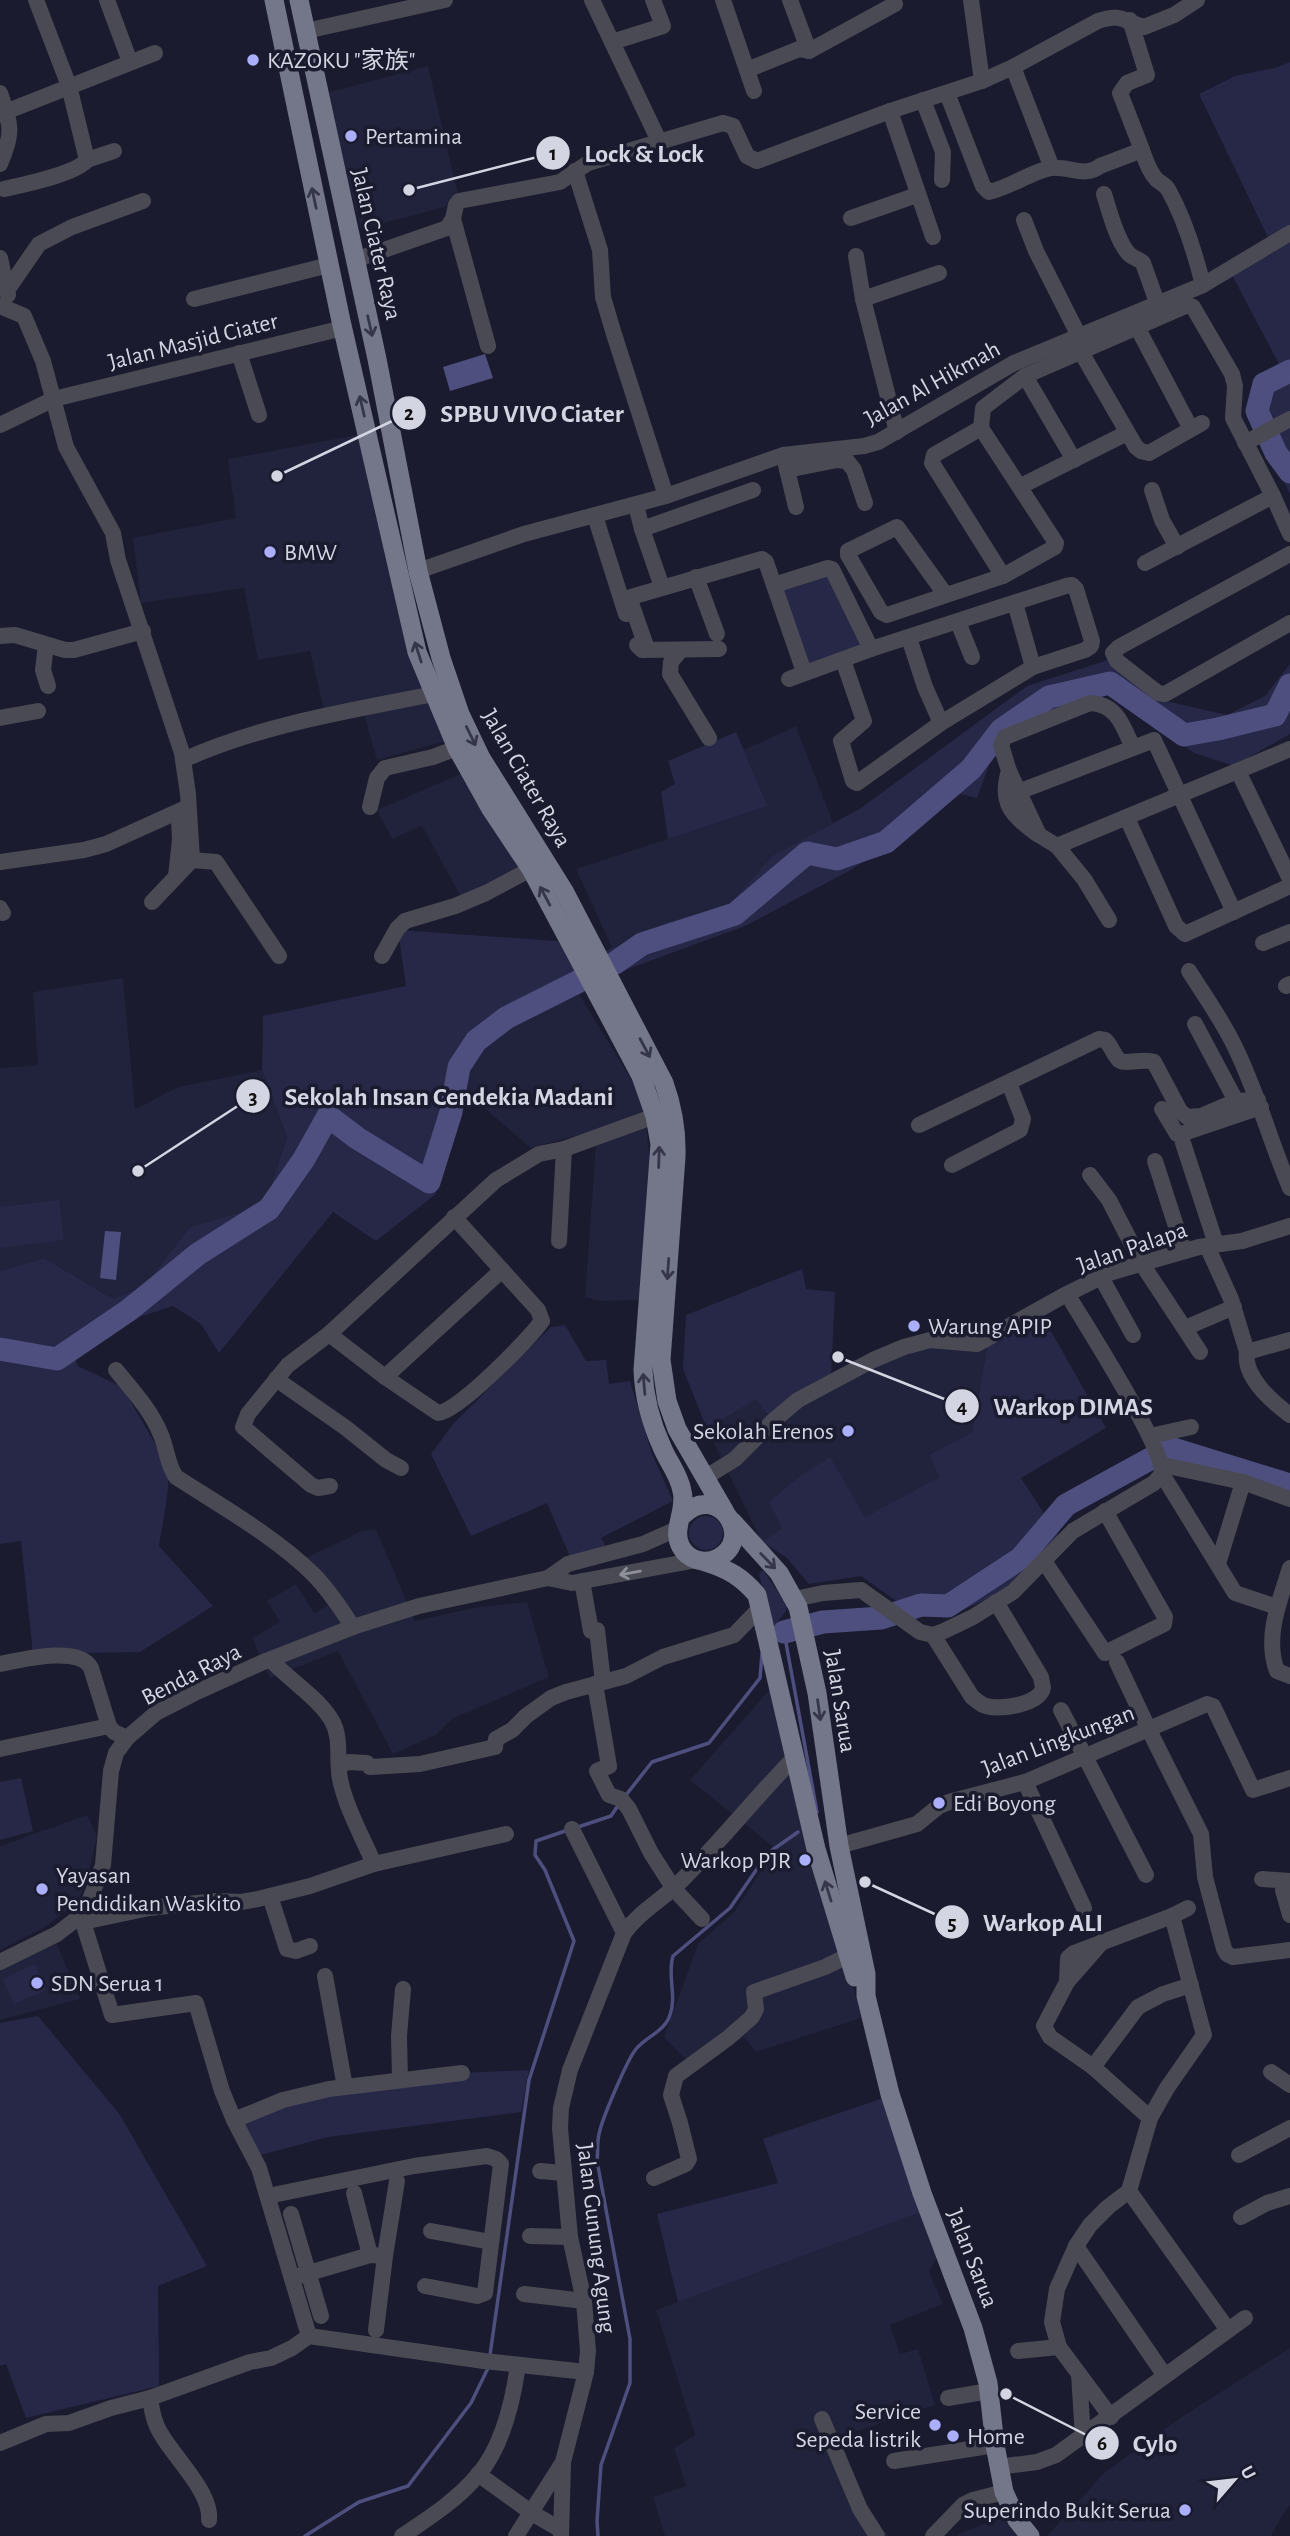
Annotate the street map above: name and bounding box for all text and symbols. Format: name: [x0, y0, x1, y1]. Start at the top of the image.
place label: KAZOKU "家族": [267, 47, 415, 73]
marker: KAZOKU "家族": [245, 52, 261, 68]
place label: Pertamina: [365, 125, 462, 149]
marker: Pertamina: [343, 128, 359, 144]
callout: Lock & Lock: [535, 129, 718, 176]
text: Lock & Lock: [584, 141, 704, 167]
text: 1: [549, 143, 557, 164]
street label: Jalan Ciater Raya: [347, 166, 405, 323]
one-way arrow: [307, 187, 321, 210]
street label: Jalan Masjid Ciater: [106, 309, 281, 375]
one-way arrow: [364, 314, 377, 337]
street label: Jalan Al Hikmah: [861, 337, 1004, 431]
callout: SPBU VIVO Ciater: [391, 389, 638, 436]
one-way arrow: [355, 395, 368, 418]
text: SPBU VIVO Ciater: [440, 401, 624, 427]
text: 2: [404, 403, 414, 424]
place label: BMW: [284, 541, 338, 565]
marker: BMW: [262, 544, 278, 560]
one-way arrow: [411, 641, 423, 663]
street label: Jalan Ciater Raya: [477, 705, 575, 852]
one-way arrow: [465, 725, 478, 746]
one-way arrow: [538, 886, 551, 907]
one-way arrow: [639, 1037, 653, 1058]
callout: Sekolah Insan Cendekia Madani: [236, 1073, 628, 1120]
text: Sekolah Insan Cendekia Madani: [285, 1084, 613, 1110]
text: 3: [248, 1087, 258, 1108]
one-way arrow: [653, 1146, 666, 1169]
street label: Jalan Palapa: [1074, 1218, 1190, 1278]
one-way arrow: [661, 1257, 674, 1279]
place label: Warung APIP: [928, 1315, 1052, 1339]
marker: Warung APIP: [906, 1318, 922, 1334]
one-way arrow: [637, 1373, 650, 1396]
callout: Warkop DIMAS: [945, 1383, 1167, 1430]
text: Warkop DIMAS: [993, 1394, 1153, 1420]
text: 4: [957, 1396, 967, 1417]
place label: Sekolah Erenos: [693, 1420, 834, 1444]
marker: Sekolah Erenos: [840, 1423, 856, 1439]
one-way arrow: [760, 1552, 776, 1570]
one-way arrow: [619, 1567, 642, 1580]
street label: Benda Raya: [138, 1640, 245, 1710]
street label: Jalan Sarua: [820, 1648, 860, 1754]
one-way arrow: [813, 1698, 826, 1720]
street label: Jalan Lingkungan: [979, 1701, 1138, 1781]
place label: Edi Boyong: [953, 1792, 1056, 1816]
marker: Edi Boyong: [931, 1795, 947, 1811]
place label: Warkop PJR: [680, 1849, 791, 1873]
marker: Warkop PJR: [797, 1852, 813, 1868]
place label: Yayasan Pendidikan Waskito: [56, 1864, 241, 1916]
one-way arrow: [821, 1880, 834, 1902]
marker: Yayasan Pendidikan Waskito: [34, 1881, 50, 1897]
callout: Warkop ALI: [934, 1899, 1118, 1946]
text: Warkop ALI: [983, 1910, 1103, 1936]
text: 5: [947, 1913, 957, 1934]
place label: SDN Serua 1: [51, 1972, 163, 1996]
marker: SDN Serua 1: [29, 1975, 45, 1991]
street label: Jalan Gunung Agung: [572, 2142, 620, 2335]
street label: Jalan Sarua: [942, 2206, 1002, 2311]
place label: Service Sepeda listrik: [796, 2400, 921, 2452]
marker: Service Sepeda listrik: [927, 2417, 943, 2433]
callout: Cylo: [1084, 2420, 1192, 2467]
place label: Home: [967, 2425, 1025, 2449]
marker: Home: [945, 2428, 961, 2444]
text: Cylo: [1133, 2431, 1177, 2457]
text: 6: [1097, 2433, 1107, 2454]
north arrow: [1199, 2445, 1269, 2515]
text: U: [1236, 2463, 1259, 2483]
place label: Superindo Bukit Serua: [964, 2499, 1171, 2523]
marker: Superindo Bukit Serua: [1177, 2502, 1193, 2518]

